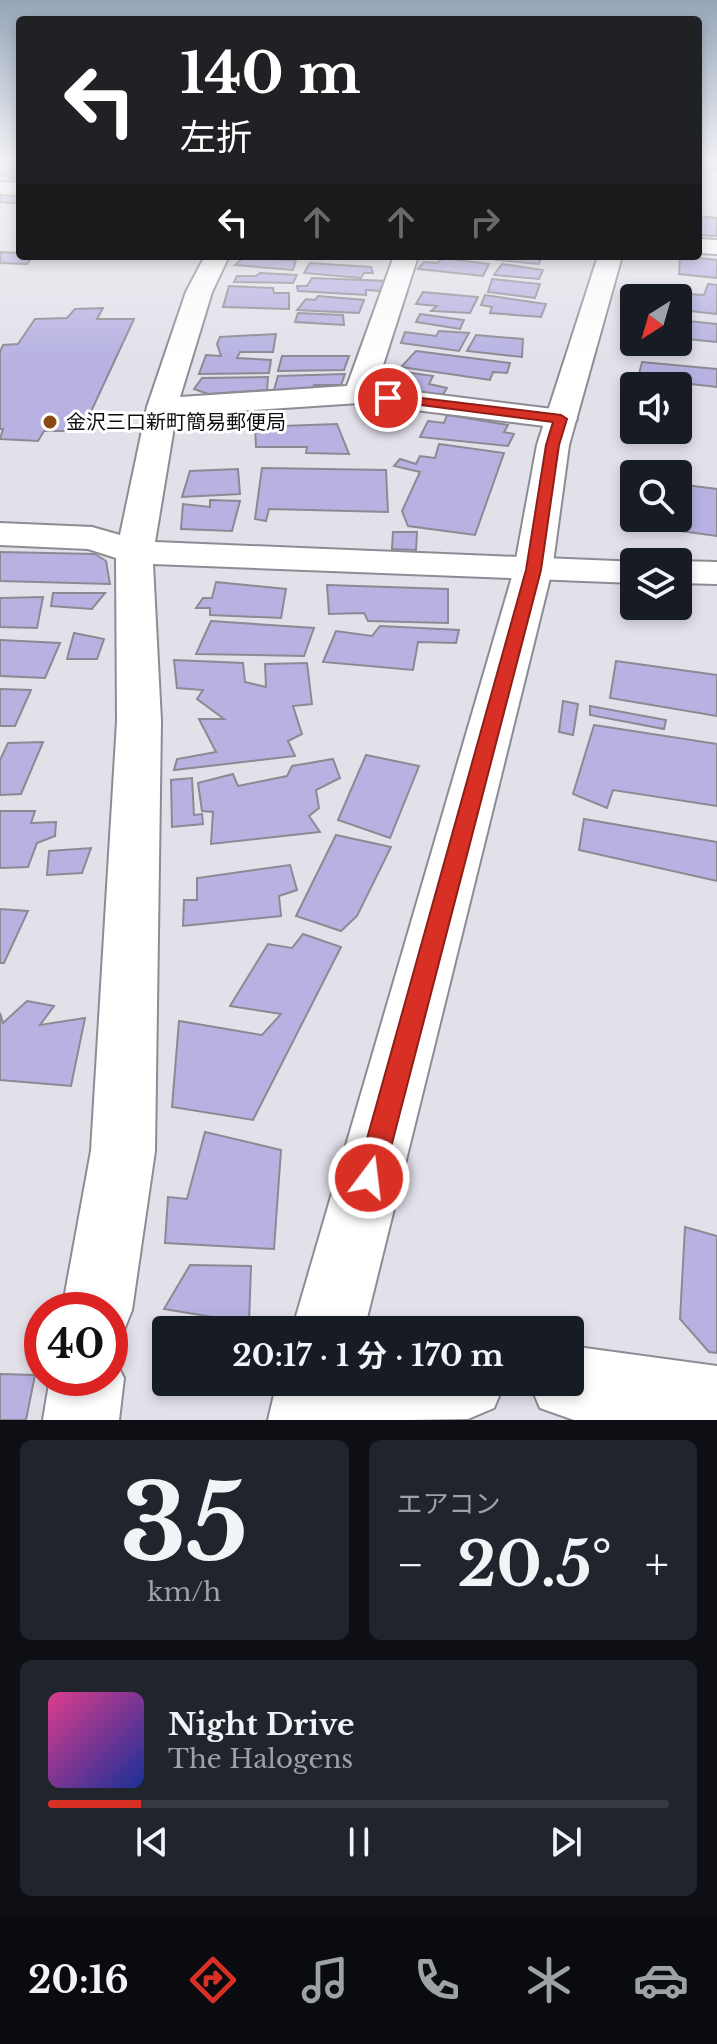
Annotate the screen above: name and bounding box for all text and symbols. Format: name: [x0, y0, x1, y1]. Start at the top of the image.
text: 140 m: [180, 39, 361, 108]
icon: left: [48, 48, 152, 152]
text: 左折: [180, 115, 252, 160]
icon: left: [211, 200, 255, 244]
icon: ahead: [295, 200, 339, 244]
icon: ahead: [379, 200, 423, 244]
icon: right: [463, 200, 507, 244]
north arrow: [620, 284, 692, 356]
map controls: [620, 284, 692, 620]
pin: [354, 364, 422, 432]
button: sound: [620, 372, 692, 444]
icon: arrive: [366, 376, 410, 420]
place label: 金沢三口新町簡易郵便局: [66, 410, 286, 434]
marker: 金沢三口新町簡易郵便局: [41, 413, 59, 431]
button: search: [620, 460, 692, 532]
button: layers: [620, 548, 692, 620]
position arrow: [327, 1136, 411, 1220]
speed limit sign: 40: [24, 1292, 128, 1396]
text: 20:17 · 1 分 · 170 m: [232, 1337, 504, 1374]
text: 35: [120, 1459, 248, 1588]
text: エアコン: [397, 1488, 501, 1520]
text: 20.5°: [457, 1528, 612, 1602]
text: −: [397, 1537, 424, 1592]
text: +: [645, 1537, 669, 1592]
text: km/h: [147, 1576, 221, 1608]
text: Night Drive: [168, 1706, 354, 1743]
text: The Halogens: [168, 1743, 353, 1775]
icon: previous: [130, 1820, 174, 1864]
icon: pause: [337, 1820, 381, 1864]
icon: next: [544, 1820, 588, 1864]
icon: directions: [185, 1952, 241, 2008]
icon: music: [297, 1952, 353, 2008]
icon: phone: [409, 1952, 465, 2008]
icon: climate: [521, 1952, 577, 2008]
icon: car: [633, 1952, 689, 2008]
text: 20:16: [28, 1958, 129, 2003]

